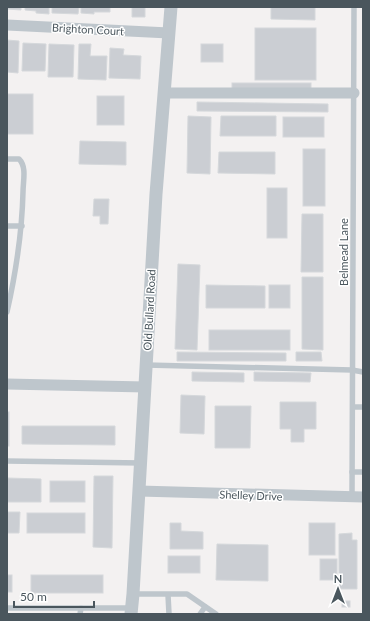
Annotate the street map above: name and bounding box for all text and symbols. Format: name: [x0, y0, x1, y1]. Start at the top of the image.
street label: Brighton Court: [52, 21, 124, 37]
street label: Belmead Lane: [337, 218, 350, 286]
street label: Old Bullard Road: [140, 269, 158, 351]
street label: Shelley Drive: [219, 487, 283, 503]
north arrow: [318, 569, 358, 609]
text: N: [334, 572, 342, 585]
scale bar: [14, 583, 94, 609]
text: 50 m: [20, 589, 47, 604]

